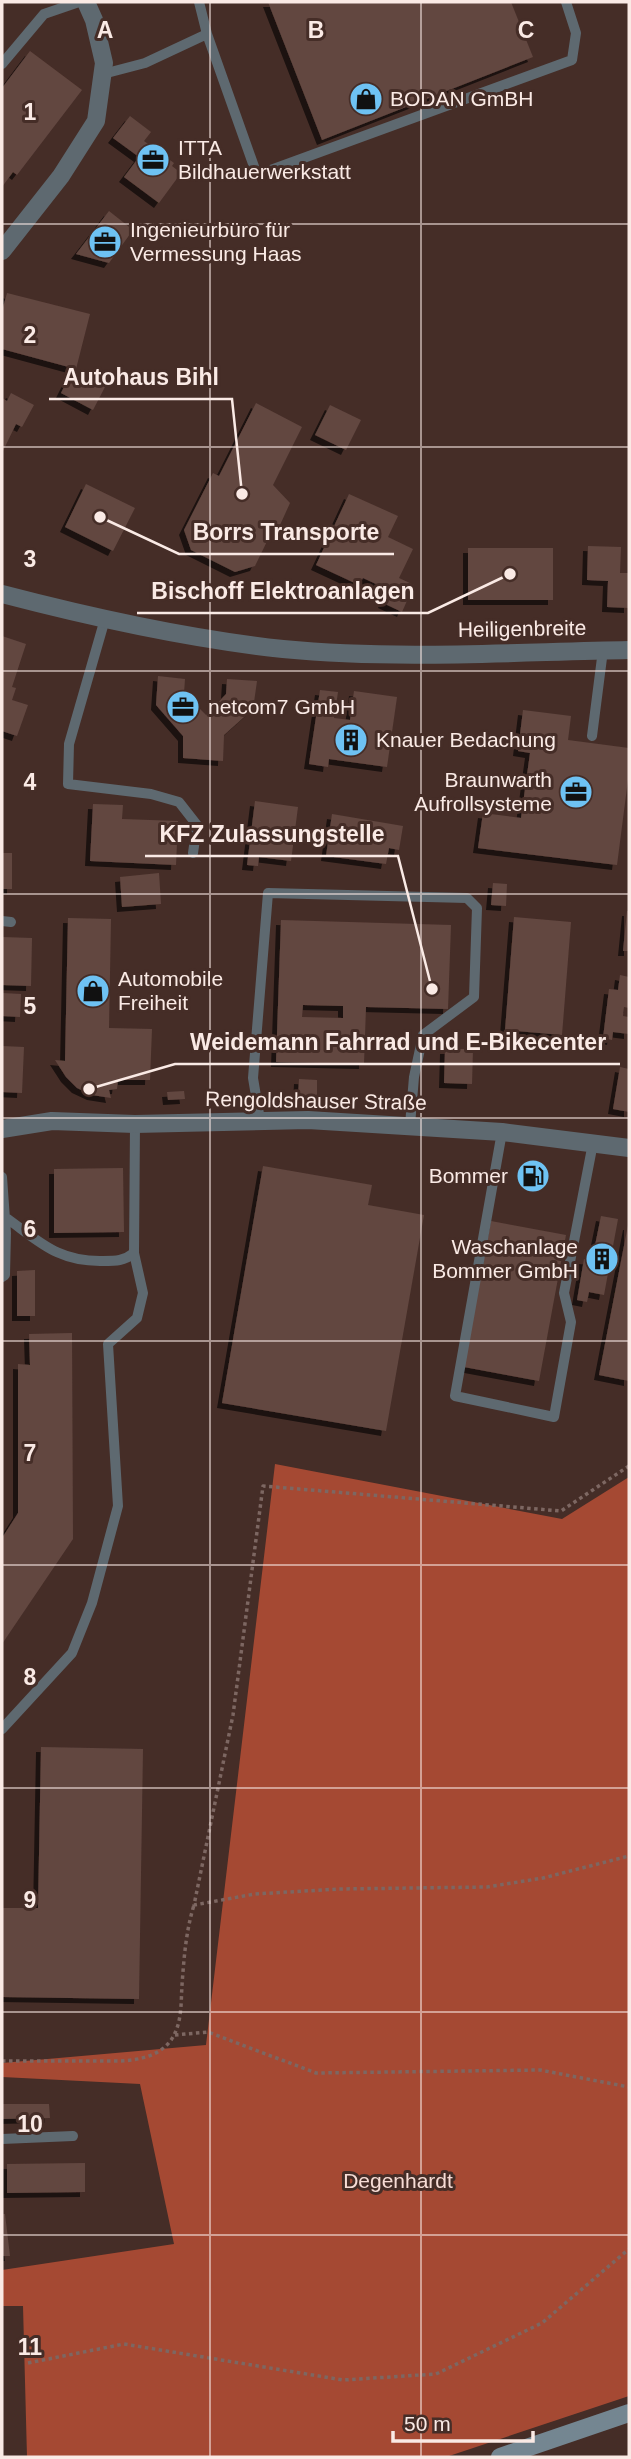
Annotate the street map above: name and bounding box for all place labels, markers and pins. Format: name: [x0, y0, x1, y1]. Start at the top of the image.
shop icon: BODAN GmBH: [347, 80, 385, 118]
place label: BODAN GmBH: [390, 87, 534, 110]
place label: ITTA Bildhauerwerkstatt: [178, 136, 351, 183]
office icon: ITTA Bildhauerwerkstatt: [134, 141, 172, 179]
place label: Ingenieurbüro für Vermessung Haas: [130, 218, 302, 265]
office icon: Ingenieurbüro für Vermessung Haas: [86, 223, 124, 261]
callout: Autohaus Bihl: [49, 355, 232, 399]
callout: Borrs Transporte: [179, 510, 394, 554]
callout: Bischoff Elektroanlagen: [137, 569, 428, 613]
office icon: netcom7 GmbH: [164, 688, 202, 726]
place label: netcom7 GmbH: [208, 695, 355, 718]
building icon: Knauer Bedachung: [332, 721, 370, 759]
place label: Knauer Bedachung: [376, 728, 556, 751]
place label: Braunwarth Aufrollsysteme: [414, 768, 552, 815]
office icon: Braunwarth Aufrollsysteme: [557, 773, 595, 811]
callout: KFZ Zulassungstelle: [145, 812, 398, 856]
place label: Automobile Freiheit: [118, 967, 223, 1014]
shop icon: Automobile Freiheit: [74, 972, 112, 1010]
callout: Weidemann Fahrrad und E-Bikecenter: [175, 1020, 620, 1064]
fuel station icon: Bommer: [514, 1157, 552, 1195]
place label: Bommer: [429, 1164, 508, 1187]
place label: Waschanlage Bommer GmbH: [432, 1235, 578, 1282]
building icon: Waschanlage Bommer GmbH: [583, 1240, 621, 1278]

